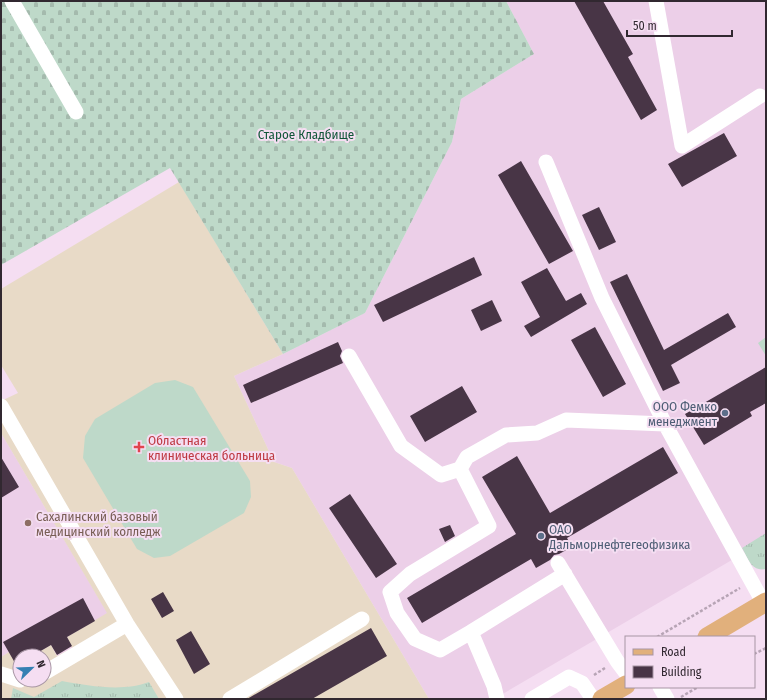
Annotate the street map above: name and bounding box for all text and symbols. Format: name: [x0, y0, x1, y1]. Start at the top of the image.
scale bar: [627, 12, 732, 38]
text: 50 m: [633, 19, 657, 33]
park label: Старое Кладбище: [258, 127, 354, 142]
place label: ООО Фемко менеджмент: [648, 399, 718, 429]
marker: ООО Фемко менеджмент: [720, 408, 730, 418]
place label: Областная клиническая больница: [148, 433, 275, 463]
marker: Областная клиническая больница: [133, 441, 145, 453]
place label: Сахалинский базовый медицинский колледж: [36, 509, 161, 539]
marker: Сахалинский базовый медицинский колледж: [23, 518, 33, 528]
place label: ОАО Дальморнефтегеофизика: [548, 522, 690, 552]
marker: ОАО Дальморнефтегеофизика: [536, 531, 546, 541]
legend: [625, 636, 755, 688]
text: Road: [661, 645, 686, 659]
north arrow: [12, 648, 52, 688]
text: N: [33, 659, 48, 670]
text: Building: [661, 665, 702, 679]

